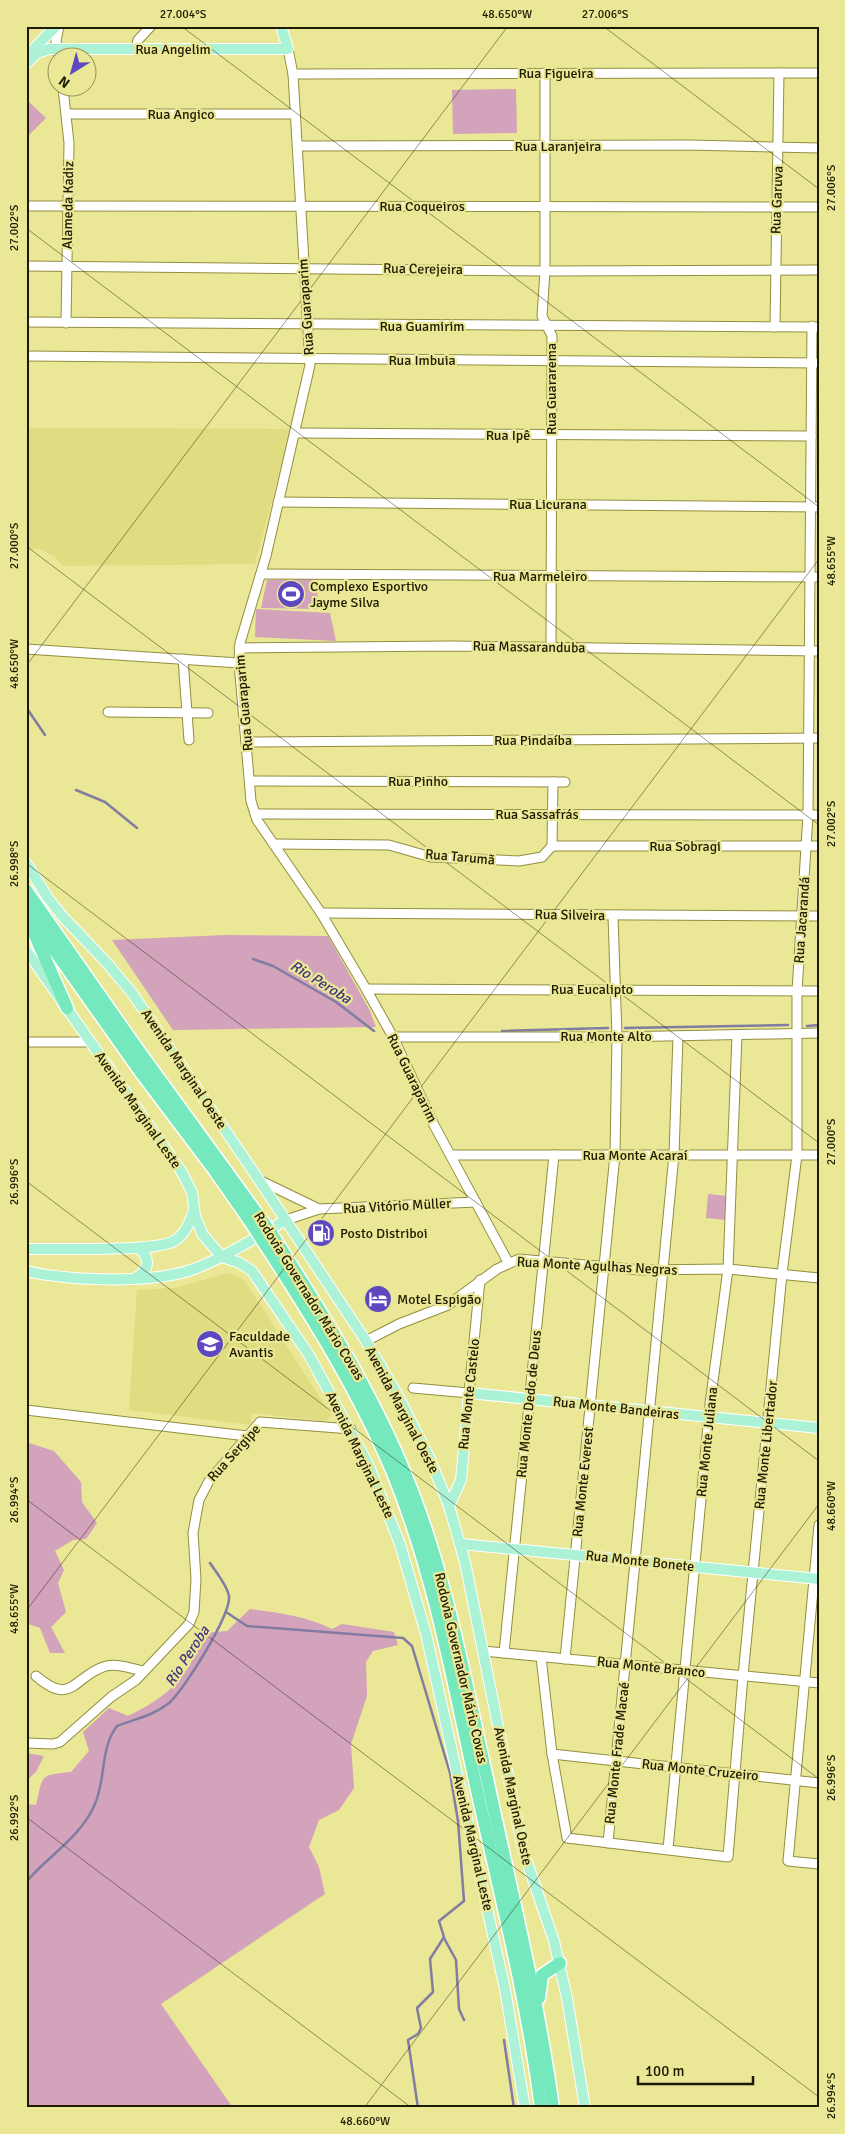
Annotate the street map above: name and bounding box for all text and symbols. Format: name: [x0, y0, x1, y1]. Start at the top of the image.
text: 27.004°S: [160, 7, 207, 22]
text: 48.650°W: [482, 7, 532, 22]
text: 27.006°S: [582, 7, 629, 22]
street label: Rua Angelim: [135, 41, 211, 58]
north arrow: [48, 48, 98, 98]
street label: Rua Figueira: [519, 65, 594, 82]
text: N: [55, 72, 73, 92]
street label: Rua Angico: [147, 106, 215, 123]
street label: Rua Laranjeira: [515, 138, 601, 155]
street label: Alameda Kadiz: [59, 161, 77, 249]
text: 27.006°S: [824, 164, 839, 211]
street label: Rua Garuva: [767, 166, 787, 234]
street label: Rua Coqueiros: [379, 198, 465, 215]
text: 27.002°S: [7, 204, 22, 251]
street label: Rua Guaraparim: [294, 258, 318, 356]
street label: Rua Cerejeira: [383, 260, 463, 278]
street label: Rua Guamirim: [380, 318, 465, 335]
street label: Rua Guararema: [543, 343, 560, 435]
street label: Rua Imbuia: [388, 352, 456, 369]
street label: Rua Ipê: [486, 427, 530, 444]
street label: Rua Licurana: [509, 496, 587, 513]
text: 27.000°S: [7, 522, 22, 569]
text: 48.655°W: [824, 536, 839, 586]
street label: Rua Marmeleiro: [493, 568, 587, 585]
place label: Complexo Esportivo Jayme Silva: [310, 578, 428, 611]
sports icon: Complexo Esportivo Jayme Silva: [276, 579, 306, 609]
street label: Rua Massaranduba: [472, 638, 586, 656]
text: 48.650°W: [7, 639, 22, 689]
street label: Rua Guaraparim: [231, 654, 257, 752]
street label: Rua Pindaíba: [494, 732, 572, 749]
street label: Rua Pinho: [388, 773, 448, 790]
text: 27.002°S: [824, 800, 839, 847]
street label: Rua Sassafrás: [495, 806, 579, 823]
street label: Rua Sobragi: [649, 838, 721, 855]
text: 26.998°S: [7, 840, 22, 887]
street label: Rua Tarumã: [424, 845, 496, 869]
street label: Rua Jacarandá: [790, 876, 814, 964]
street label: Rua Silveira: [535, 906, 605, 924]
water label: Rio Peroba: [287, 956, 355, 1008]
street label: Rua Eucalipto: [551, 981, 633, 998]
street label: Avenida Marginal Oeste: [137, 1006, 231, 1132]
street label: Rua Monte Alto: [560, 1028, 652, 1045]
street label: Rua Guaraparim: [383, 1031, 441, 1125]
street label: Avenida Marginal Leste: [91, 1048, 185, 1172]
text: 27.000°S: [824, 1118, 839, 1165]
street label: Rua Monte Acaraí: [582, 1147, 688, 1164]
text: 26.996°S: [7, 1158, 22, 1205]
street label: Rua Vitório Müller: [342, 1195, 452, 1217]
street label: Rodovia Governador Mário Covas: [250, 1209, 368, 1383]
fuel station icon: Posto Distriboi: [306, 1218, 336, 1248]
place label: Posto Distriboi: [340, 1225, 428, 1242]
street label: Rua Monte Agulhas Negras: [516, 1253, 678, 1279]
hotel icon: Motel Espigão: [363, 1284, 393, 1314]
place label: Motel Espigão: [397, 1291, 481, 1308]
place label: Faculdade Avantis: [229, 1328, 290, 1361]
school or university icon: Faculdade Avantis: [195, 1329, 225, 1359]
street label: Rua Monte Dedo de Deus: [513, 1329, 545, 1479]
street label: Rua Monte Castelo: [455, 1338, 483, 1450]
street label: Avenida Marginal Oeste: [361, 1344, 443, 1476]
street label: Rua Monte Libertador: [751, 1379, 781, 1510]
street label: Rua Monte Juliana: [693, 1386, 721, 1498]
street label: Avenida Marginal Leste: [322, 1389, 398, 1521]
street label: Rua Monte Bandeiras: [552, 1393, 680, 1423]
street label: Rua Sergipe: [204, 1421, 264, 1485]
street label: Rua Monte Everest: [569, 1426, 597, 1538]
text: 26.994°S: [7, 1476, 22, 1523]
text: 48.660°W: [824, 1481, 839, 1531]
street label: Rua Monte Bonete: [585, 1547, 695, 1575]
street label: Rodovia Governador Mário Covas: [431, 1571, 491, 1765]
text: 48.655°W: [7, 1584, 22, 1634]
water label: Rio Peroba: [161, 1622, 213, 1690]
street label: Rua Monte Branco: [596, 1653, 706, 1681]
street label: Rua Monte Frade Macaé: [601, 1681, 633, 1825]
street label: Avenida Marginal Oeste: [490, 1725, 536, 1867]
text: 26.996°S: [824, 1754, 839, 1801]
street label: Rua Monte Cruzeiro: [641, 1755, 759, 1785]
street label: Avenida Marginal Leste: [449, 1773, 497, 1913]
text: 26.992°S: [7, 1794, 22, 1841]
scale bar: [638, 2054, 752, 2086]
text: 100 m: [645, 2062, 685, 2080]
text: 26.994°S: [824, 2072, 839, 2119]
text: 48.660°W: [340, 2114, 390, 2129]

